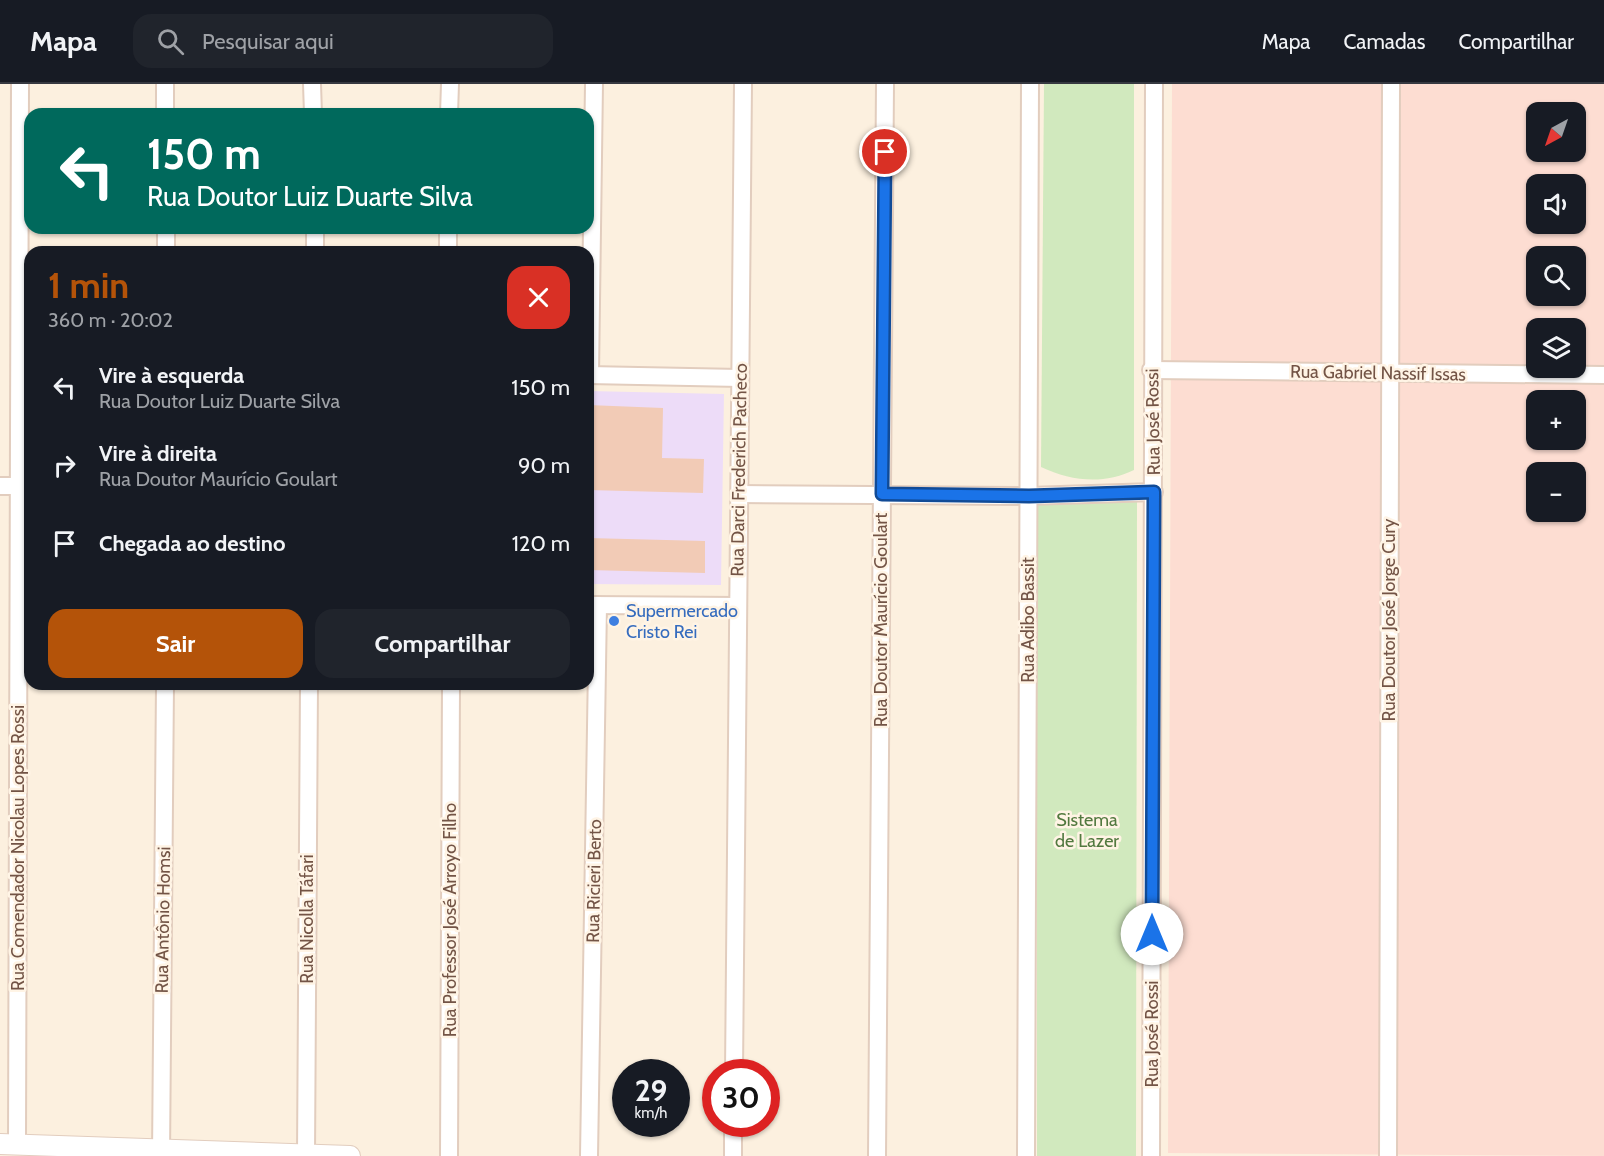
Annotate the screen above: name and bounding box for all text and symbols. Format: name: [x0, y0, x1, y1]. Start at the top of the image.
search box: [133, 14, 553, 68]
text: Mapa: [30, 24, 97, 58]
icon: search: [154, 25, 187, 58]
text: Pesquisar aqui: [202, 28, 334, 55]
text: Mapa: [1262, 29, 1310, 54]
text: Camadas: [1343, 29, 1425, 54]
text: Compartilhar: [1458, 29, 1574, 54]
north arrow: [1526, 102, 1586, 162]
map controls: [1526, 102, 1586, 522]
pin: [859, 126, 910, 177]
text: 150 m: [147, 128, 261, 180]
icon: left: [48, 132, 126, 210]
icon: arrive: [868, 135, 901, 168]
button: sound: [1526, 174, 1586, 234]
text: Rua Doutor Luiz Duarte Silva: [147, 180, 473, 213]
button: search: [1526, 246, 1586, 306]
text: 1 min: [48, 263, 129, 307]
button: close: [507, 266, 570, 329]
text: 360 m · 20:02: [48, 308, 173, 332]
button: layers: [1526, 318, 1586, 378]
street label: Rua Gabriel Nassif Issas: [1290, 360, 1466, 386]
text: Vire à esquerda: [99, 362, 244, 389]
street label: Rua Darci Frederich Pacheco: [726, 363, 752, 577]
street label: Rua José Rossi: [1141, 368, 1165, 476]
icon: left: [48, 371, 81, 404]
text: 150 m: [511, 374, 570, 401]
text: Rua Doutor Luiz Duarte Silva: [99, 389, 340, 413]
button: +: [1526, 390, 1586, 450]
text: Vire à direita: [99, 440, 217, 467]
icon: right: [48, 449, 81, 482]
text: 90 m: [518, 452, 570, 479]
button: −: [1526, 462, 1586, 522]
text: Rua Doutor Maurício Goulart: [99, 467, 338, 491]
street label: Rua Doutor Maurício Goulart: [870, 513, 892, 727]
street label: Rua Doutor José Jorge Cury: [1378, 519, 1400, 721]
icon: arrive: [48, 527, 81, 560]
text: Chegada ao destino: [99, 530, 285, 557]
text: 120 m: [512, 530, 570, 557]
street label: Rua Adibo Bassit: [1017, 557, 1039, 683]
place label: Supermercado Cristo Rei: [626, 600, 738, 643]
button: Sair: [48, 609, 303, 678]
button: Compartilhar: [315, 609, 570, 678]
marker: Supermercado Cristo Rei: [607, 614, 621, 628]
street label: Rua Comendador Nicolau Lopes Rossi: [7, 705, 29, 991]
street label: Rua Professor José Arroyo Filho: [439, 803, 461, 1037]
park label: Sistema de Lazer: [1055, 809, 1119, 852]
street label: Rua Ricieri Berto: [582, 819, 606, 943]
street label: Rua Antônio Homsi: [151, 846, 175, 994]
street label: Rua Nicolla Táfari: [296, 854, 318, 984]
position arrow: [1120, 902, 1184, 966]
street label: Rua José Rossi: [1141, 981, 1163, 1087]
speed limit sign: 30: [702, 1059, 780, 1137]
text: 29: [635, 1072, 667, 1109]
text: km/h: [635, 1104, 667, 1122]

